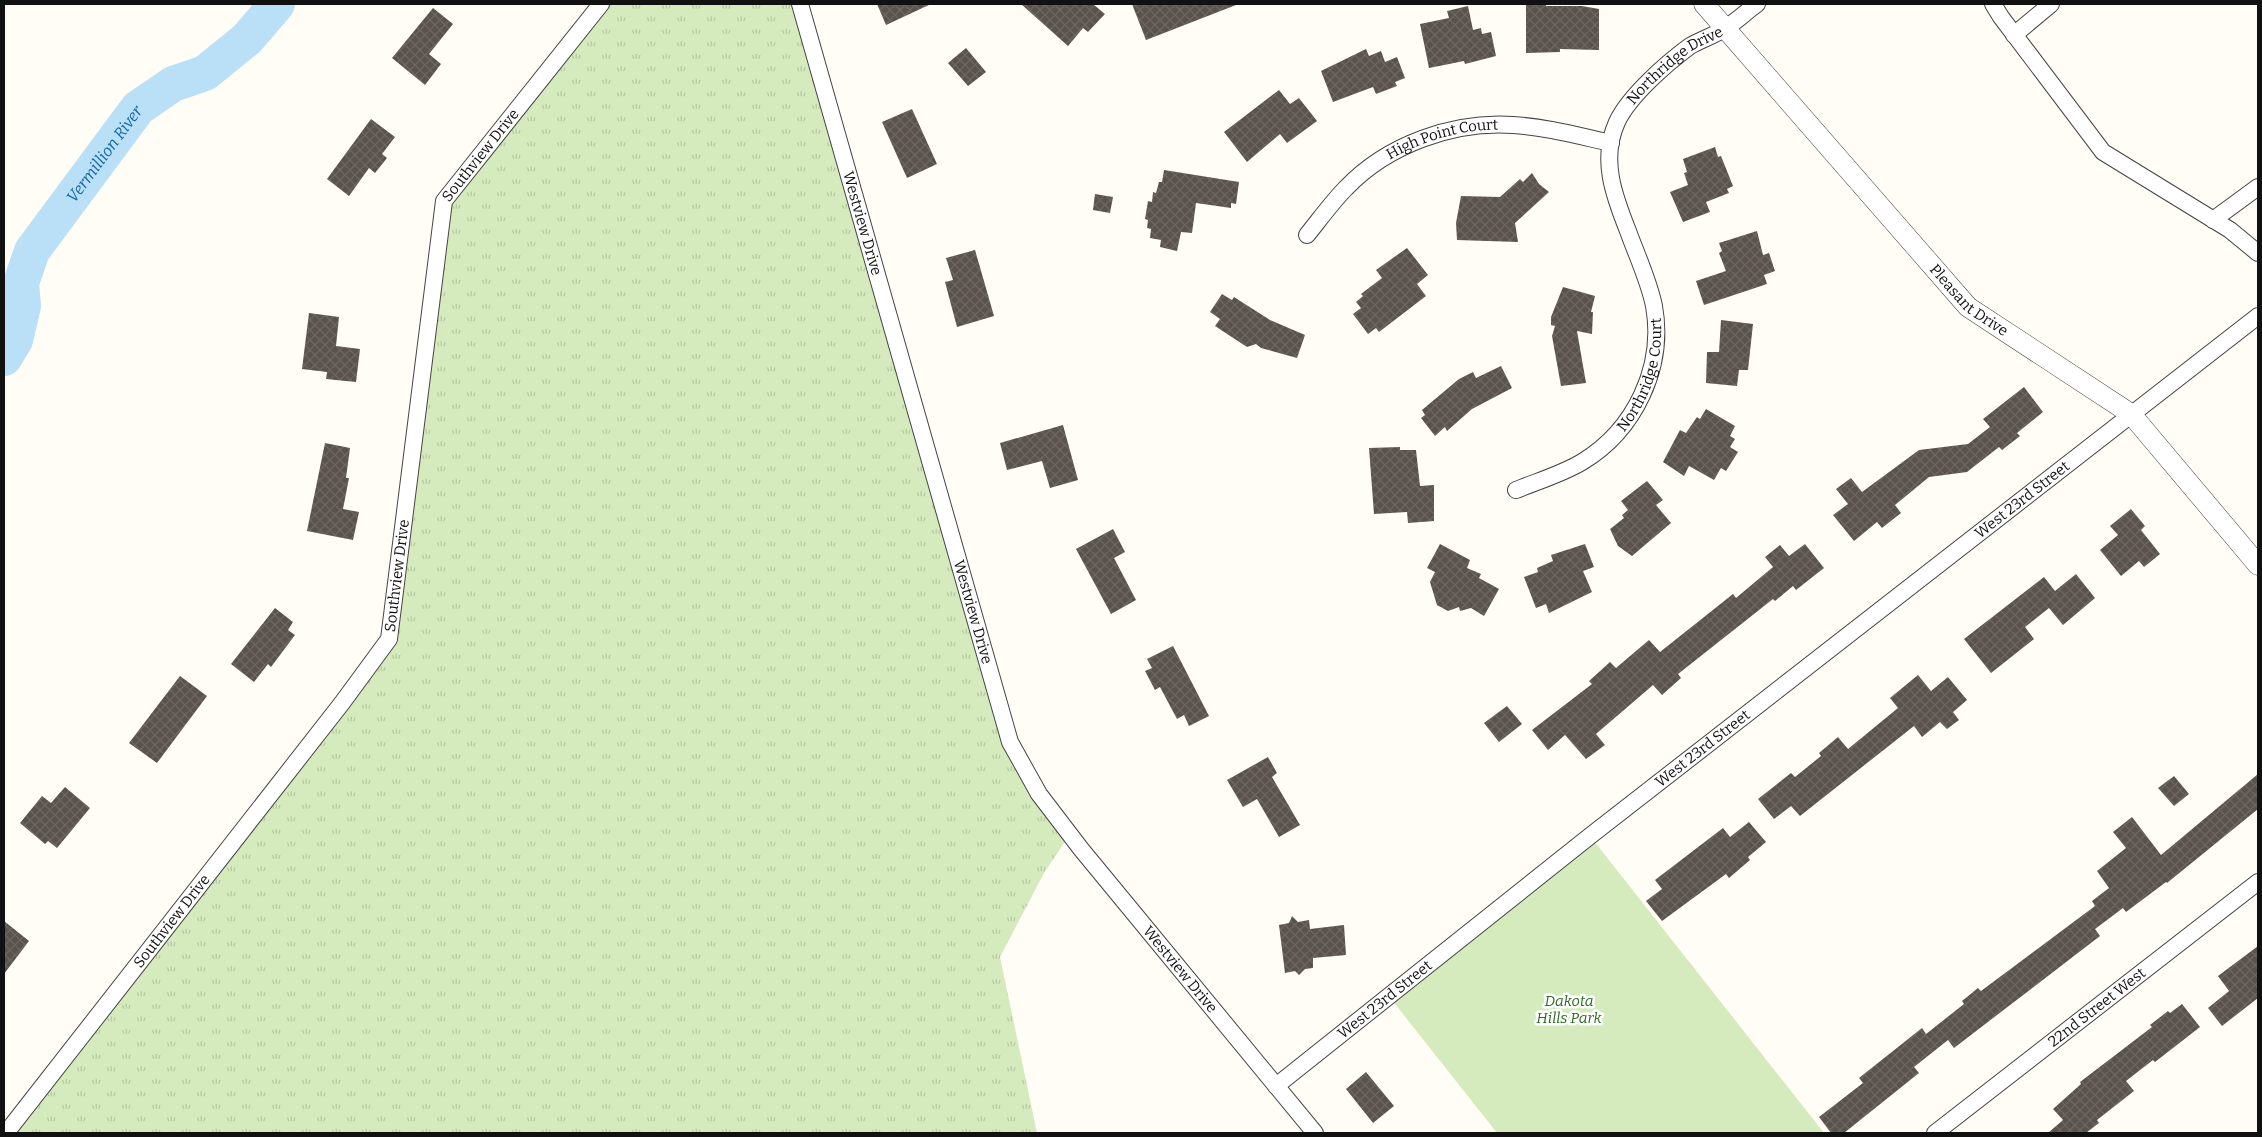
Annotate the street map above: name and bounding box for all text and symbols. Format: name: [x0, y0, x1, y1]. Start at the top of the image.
street label: Northridge Drive: [1623, 23, 1726, 108]
water label: Vermillion River: [62, 101, 147, 206]
street label: Southview Drive: [438, 105, 523, 205]
street label: High Point Court: [1383, 116, 1499, 163]
street label: Westview Drive: [839, 169, 886, 277]
street label: Pleasant Drive: [1926, 261, 2011, 340]
street label: Northridge Court: [1613, 317, 1665, 435]
street label: West 23rd Street: [1971, 457, 2074, 542]
street label: Southview Drive: [381, 518, 413, 633]
street label: Westview Drive: [950, 558, 996, 666]
street label: West 23rd Street: [1652, 706, 1754, 791]
street label: Southview Drive: [130, 871, 214, 971]
street label: Westview Drive: [1139, 922, 1221, 1016]
street label: West 23rd Street: [1334, 956, 1436, 1042]
street label: 22nd Street West: [2045, 963, 2150, 1051]
park label: Dakota Hills Park: [1536, 992, 1603, 1027]

